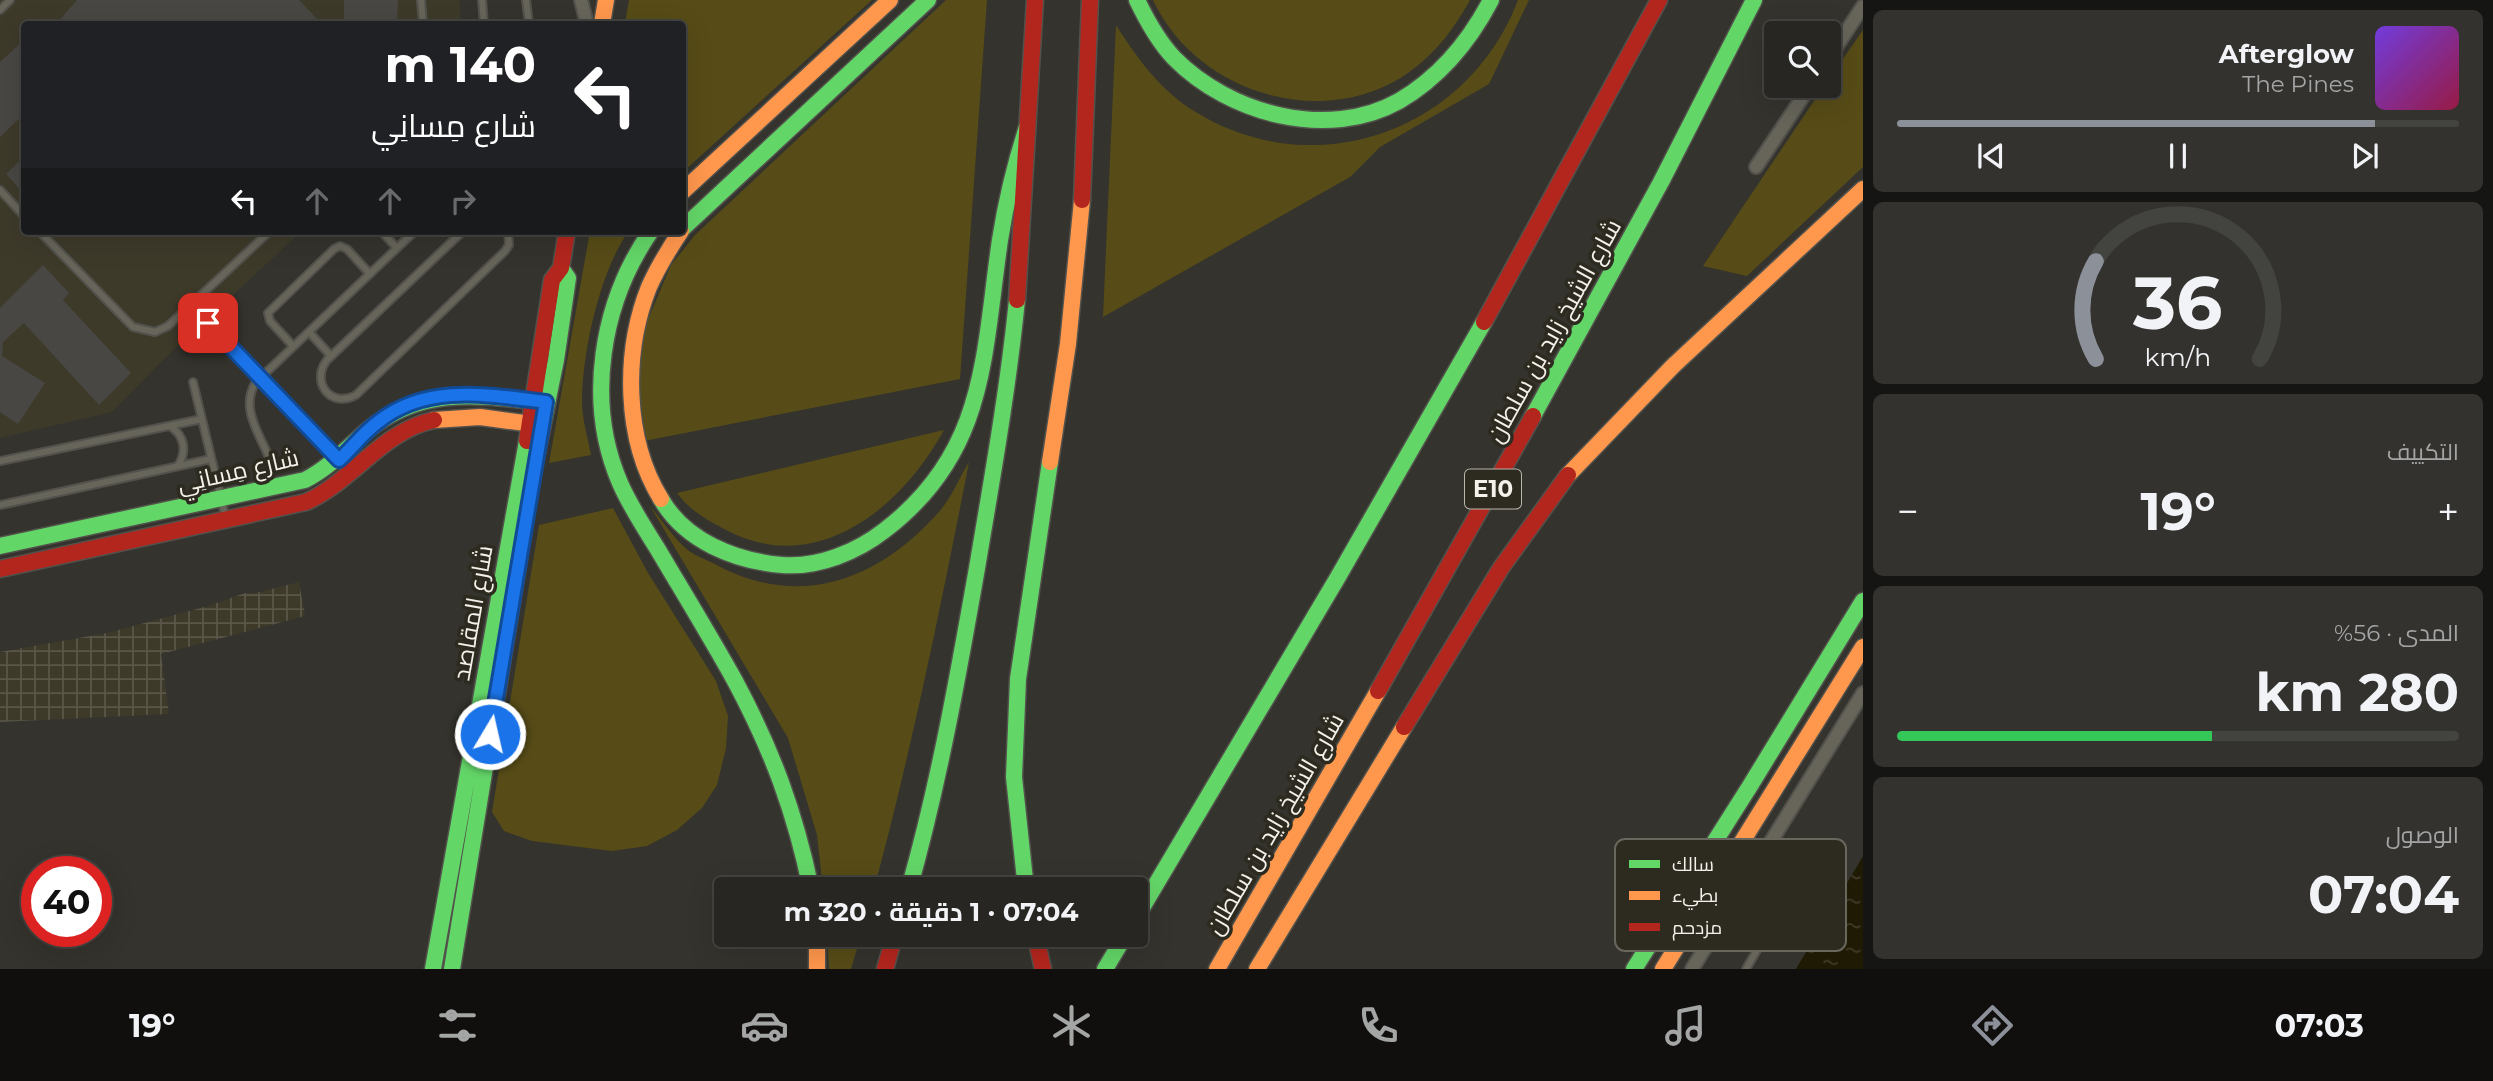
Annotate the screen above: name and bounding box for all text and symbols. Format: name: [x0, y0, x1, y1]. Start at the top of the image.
map controls: [1764, 21, 1841, 98]
button: search: [1764, 21, 1841, 98]
text: 140 m: [384, 35, 536, 94]
text: Afterglow: [2219, 38, 2354, 70]
icon: left: [560, 49, 651, 140]
text: The Pines: [2242, 70, 2354, 98]
text: شارع مِسانِي: [371, 106, 536, 145]
icon: previous: [1972, 137, 2010, 175]
icon: pause: [2159, 137, 2197, 175]
icon: next: [2346, 137, 2384, 175]
icon: left: [225, 182, 263, 220]
icon: ahead: [298, 182, 336, 220]
icon: ahead: [371, 182, 409, 220]
icon: right: [444, 182, 482, 220]
street label: شارع الشيخ زايد بن سلطان: [1480, 214, 1629, 448]
text: 36: [2132, 259, 2223, 347]
pin: [178, 293, 238, 353]
icon: arrive: [189, 304, 227, 342]
text: km/h: [2145, 342, 2211, 372]
text: التكييف: [2387, 438, 2459, 466]
street label: شارع مِسانِي: [174, 442, 302, 503]
road number: E10: [1465, 470, 1521, 509]
text: 19°: [2140, 480, 2216, 543]
text: −: [1897, 488, 1919, 535]
text: +: [2437, 488, 2459, 535]
street label: شارع المقاصد: [446, 543, 501, 683]
text: المدى · 56%: [2334, 619, 2459, 647]
text: 280 km: [2256, 661, 2459, 724]
position arrow: [453, 697, 527, 771]
street label: شارع الشيخ زايد بن سلطان: [1199, 708, 1352, 941]
text: الوصول: [2386, 821, 2459, 849]
legend: [1615, 839, 1846, 951]
text: سالك: [1672, 853, 1714, 876]
speed limit sign: 40: [21, 856, 112, 947]
text: 07:04: [2308, 863, 2459, 926]
text: بطيء: [1672, 884, 1718, 910]
text: 07:04 · 1 دقيقة · 320 m: [784, 896, 1078, 928]
text: مزدحم: [1672, 916, 1722, 941]
icon: filters: [433, 1001, 482, 1050]
icon: car: [740, 1001, 789, 1050]
icon: climate: [1047, 1001, 1096, 1050]
icon: phone: [1354, 1001, 1403, 1050]
icon: music: [1661, 1001, 1710, 1050]
icon: directions: [1968, 1001, 2017, 1050]
text: 19°: [129, 1006, 175, 1045]
text: 07:03: [2275, 1006, 2364, 1045]

